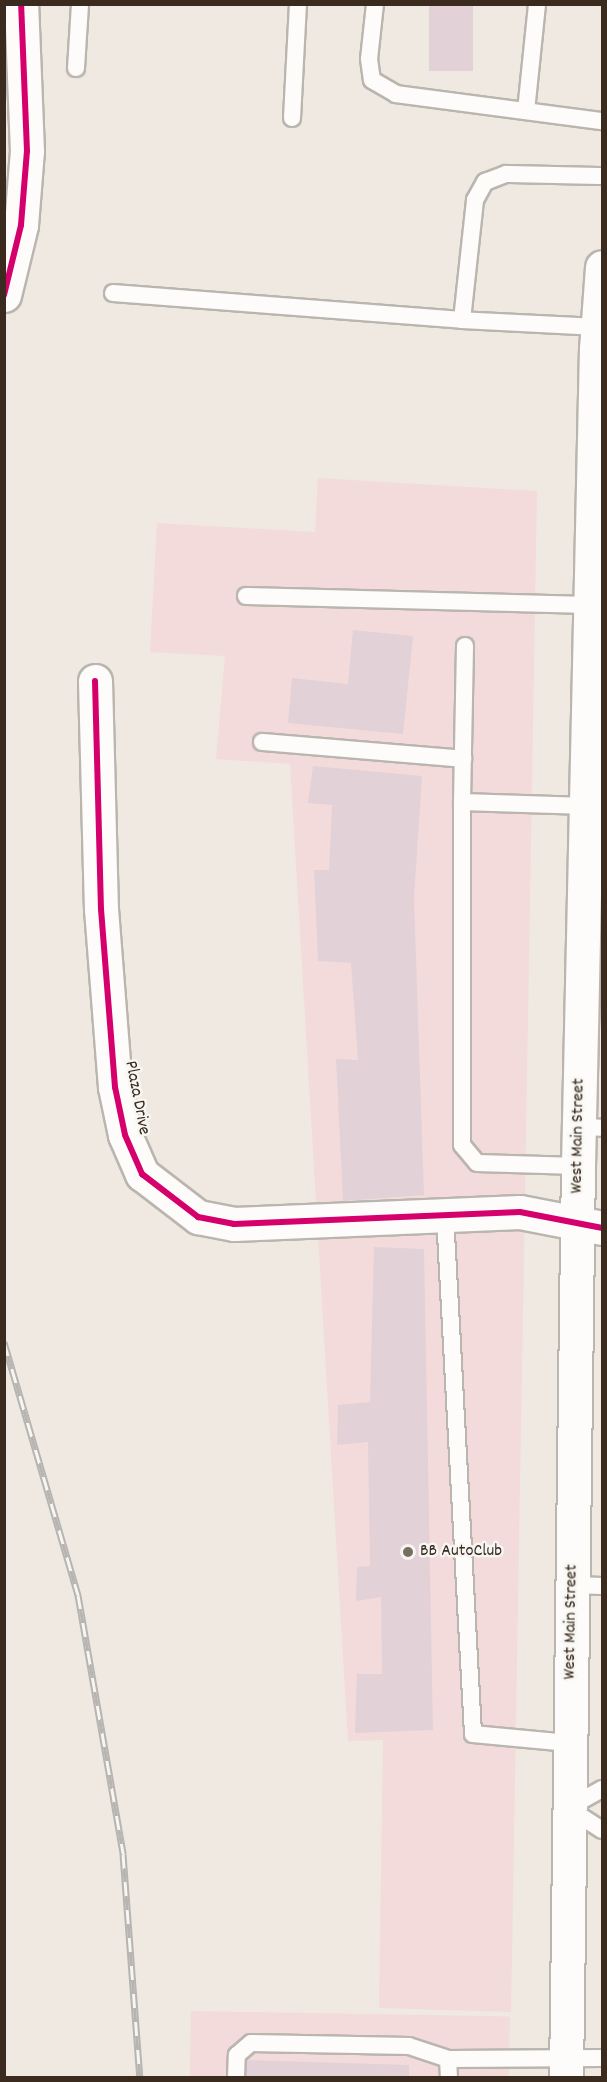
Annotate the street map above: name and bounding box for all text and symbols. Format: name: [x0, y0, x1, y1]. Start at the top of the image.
street label: Plaza Drive: [118, 1059, 154, 1137]
street label: West Main Street: [567, 1078, 591, 1194]
place label: BB AutoClub: [420, 1541, 502, 1563]
marker: BB AutoClub: [401, 1545, 415, 1559]
street label: West Main Street: [560, 1564, 584, 1680]

